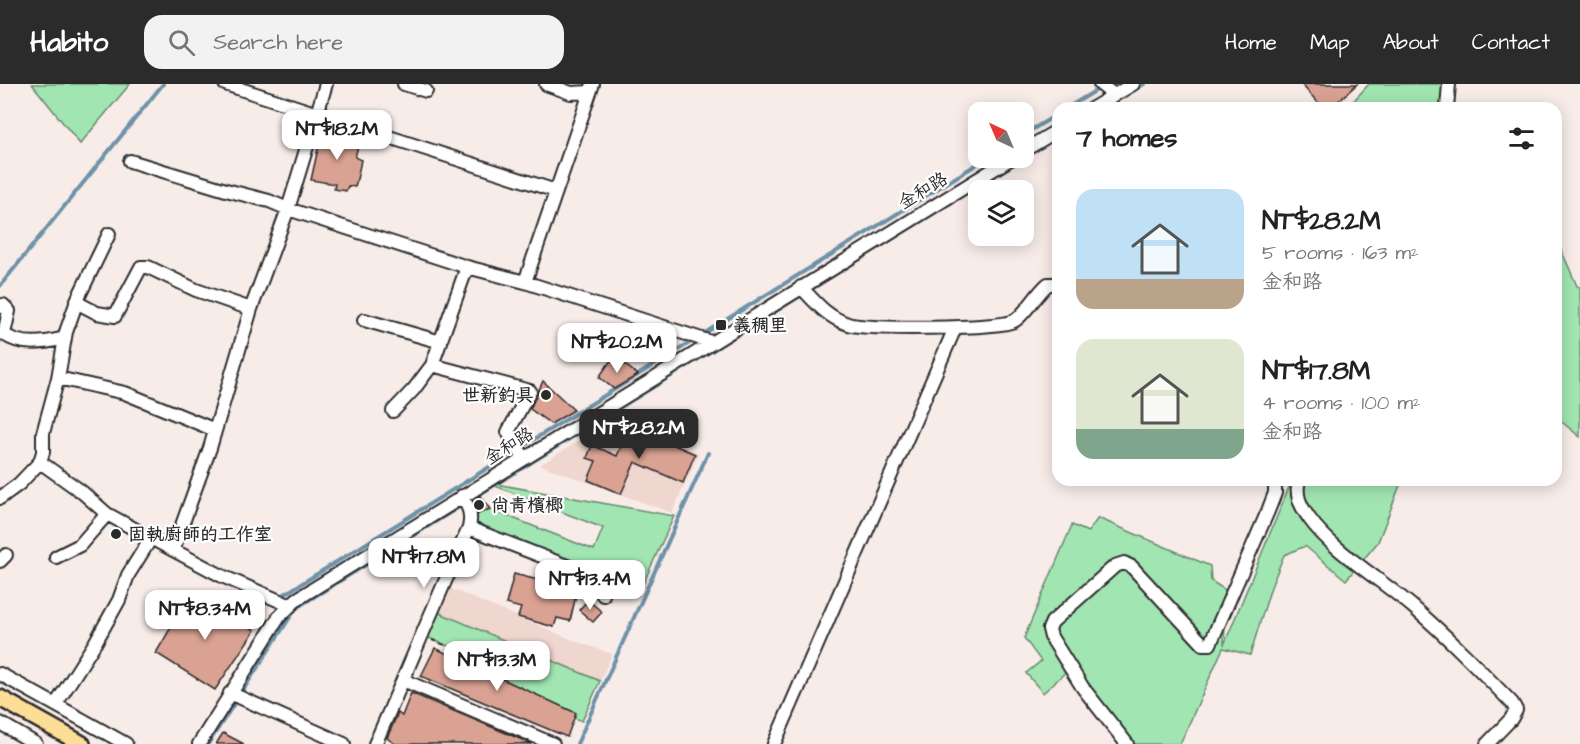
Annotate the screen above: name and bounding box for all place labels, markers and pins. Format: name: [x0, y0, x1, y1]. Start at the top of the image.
pin: NT$18.2M: [275, 110, 399, 161]
place label: 義稠里: [733, 313, 787, 338]
marker: 義稠里: [714, 318, 728, 332]
pin: NT$20.2M: [555, 323, 679, 374]
place label: 世新釣具: [462, 383, 534, 408]
marker: 世新釣具: [539, 388, 553, 402]
pin: NT$28.2M: [577, 409, 701, 460]
place label: 尚青檳榔: [491, 493, 563, 518]
marker: 尚青檳榔: [472, 498, 486, 512]
place label: 固執廚師的工作室: [128, 522, 272, 547]
marker: 固執廚師的工作室: [109, 527, 123, 541]
pin: NT$17.8M: [362, 538, 486, 589]
pin: NT$13.4M: [528, 560, 652, 611]
pin: NT$8.34M: [143, 590, 267, 641]
pin: NT$13.3M: [435, 641, 559, 692]

